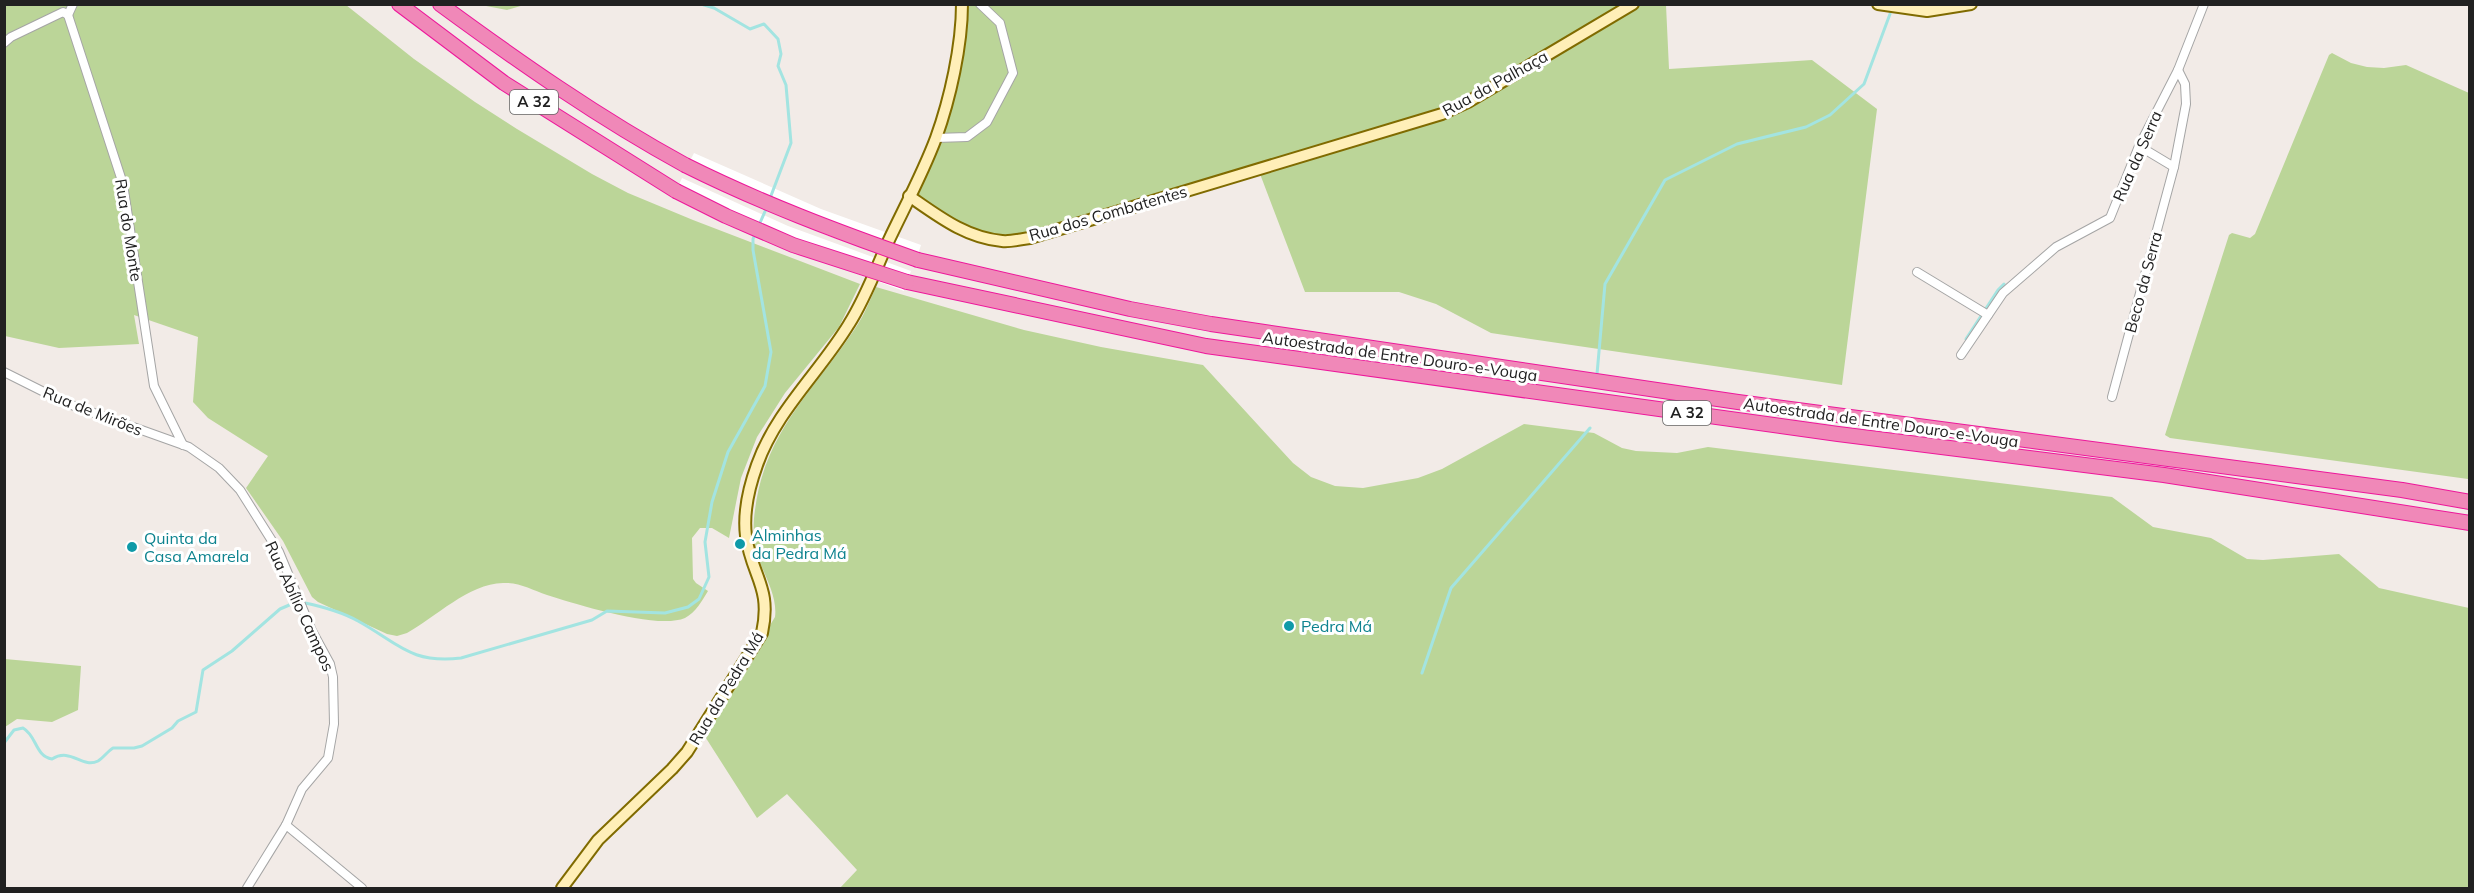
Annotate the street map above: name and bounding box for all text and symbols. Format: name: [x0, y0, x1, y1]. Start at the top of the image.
street label: Rua da Palhaça: [1439, 46, 1551, 120]
road number: A 32: [510, 90, 558, 114]
street label: Rua da Serra: [2108, 108, 2166, 204]
street label: Rua do Monte: [111, 177, 147, 283]
street label: Rua dos Combatentes: [1027, 181, 1189, 245]
street label: Beco da Serra: [2120, 229, 2166, 335]
street label: Autoestrada de Entre Douro-e-Vouga: [1261, 327, 1539, 385]
street label: Rua de Mirões: [40, 382, 146, 440]
street label: Autoestrada de Entre Douro-e-Vouga: [1742, 393, 2020, 451]
road number: A 32: [1663, 401, 1711, 425]
place label: Alminhas da Pedra Má: [752, 525, 847, 563]
place label: Quinta da Casa Amarela: [144, 528, 249, 566]
marker: Alminhas da Pedra Má: [733, 537, 747, 551]
street label: Rua Abílio Campos: [261, 538, 339, 674]
marker: Quinta da Casa Amarela: [125, 540, 139, 554]
place label: Pedra Má: [1301, 616, 1372, 636]
marker: Pedra Má: [1282, 619, 1296, 633]
street label: Rua da Pedra Má: [684, 628, 768, 748]

